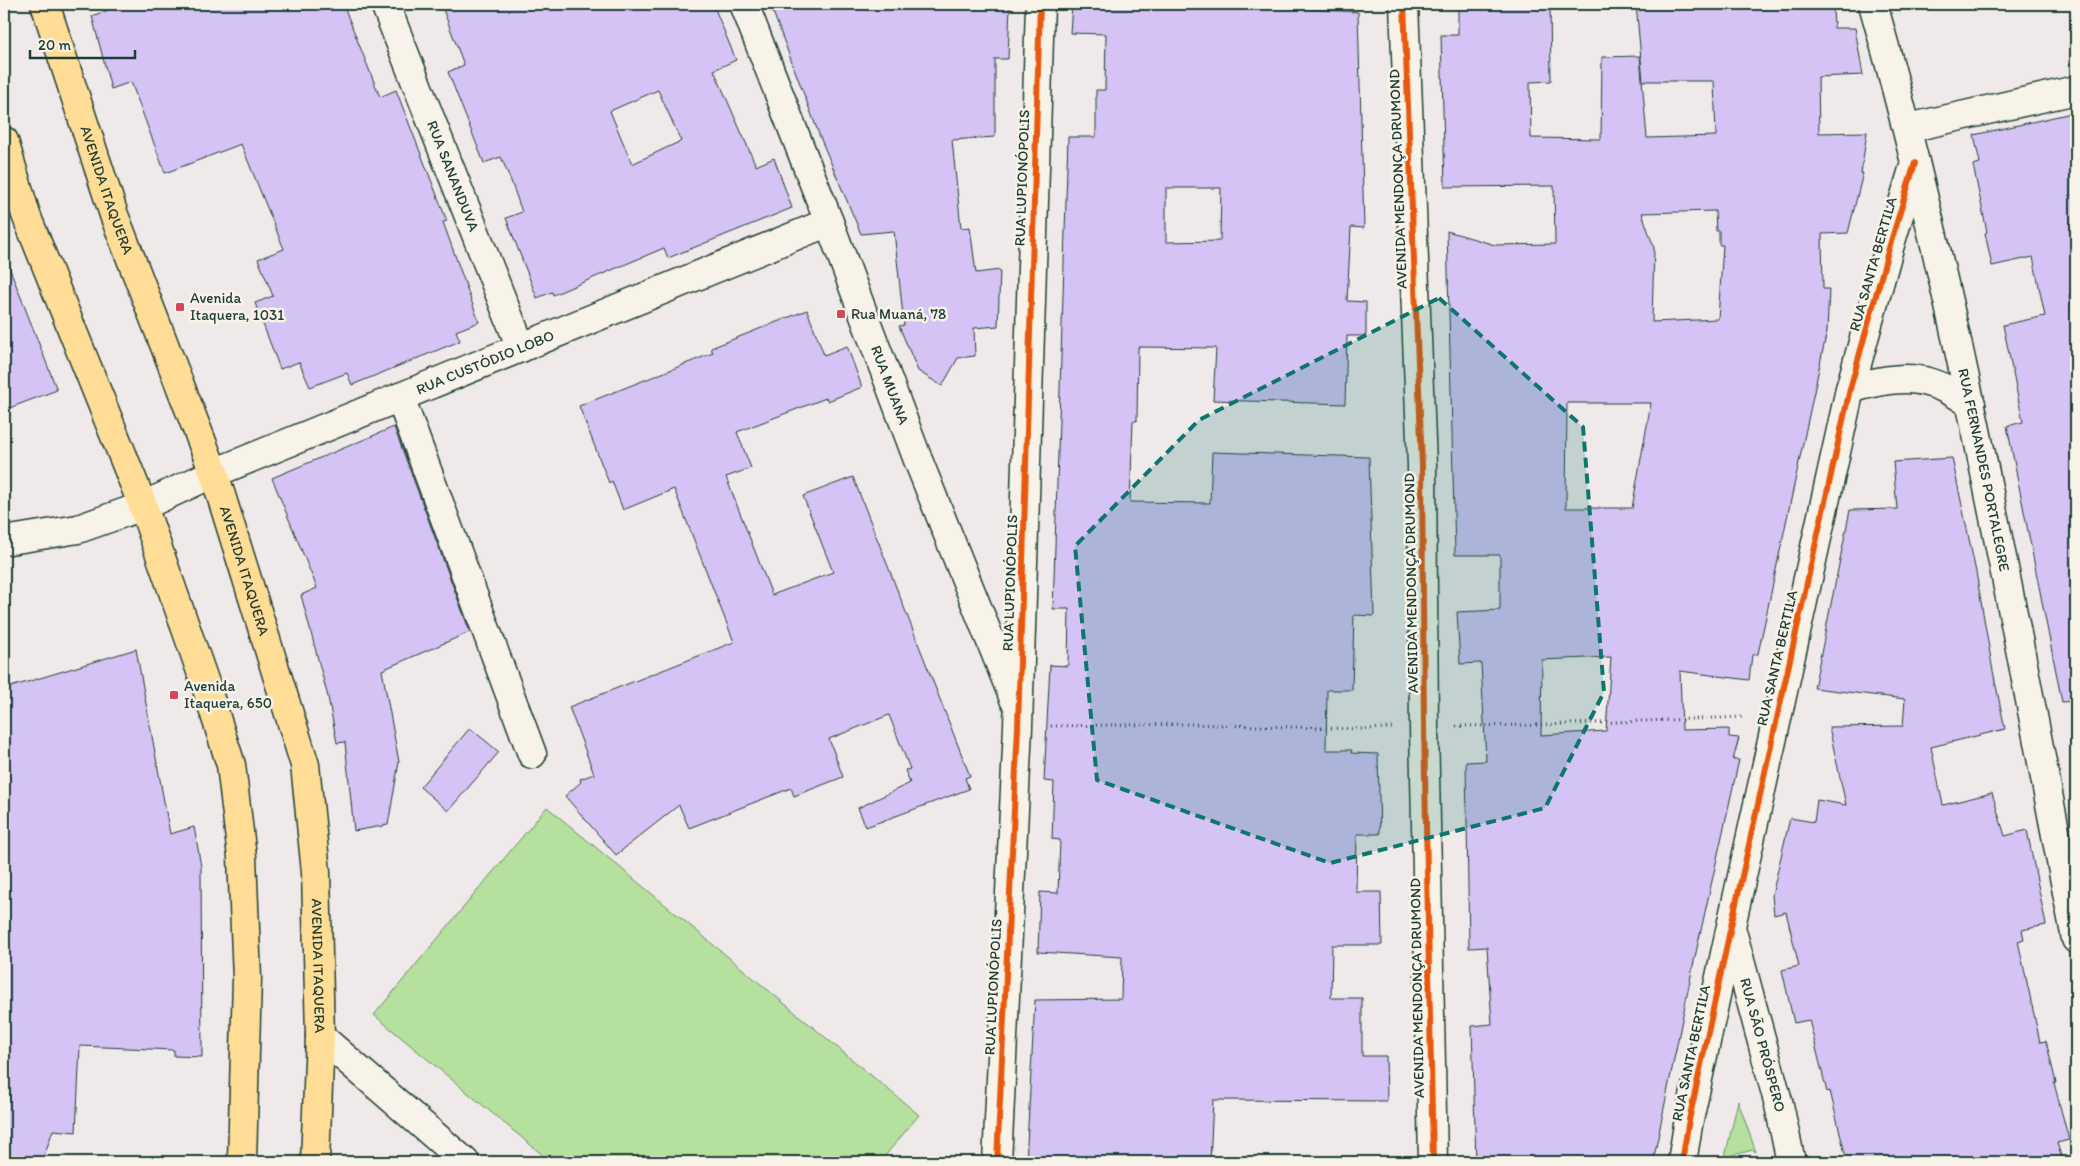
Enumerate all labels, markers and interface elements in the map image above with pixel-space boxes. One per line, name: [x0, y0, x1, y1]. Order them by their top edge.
scale bar: [30, 28, 135, 60]
text: 20 m: [38, 36, 72, 54]
street label: AVENIDA MENDONÇA DRUMOND: [1385, 69, 1411, 289]
street label: RUA LUPIONÓPOLIS: [1011, 109, 1033, 247]
street label: RUA SANANDUVA: [423, 118, 483, 235]
street label: AVENIDA ITAQUERA: [76, 123, 138, 257]
street label: RUA SANTA BERTILA: [1845, 194, 1901, 333]
place label: Avenida Itaquera, 1031: [190, 289, 284, 324]
marker: Avenida Itaquera, 1031: [174, 301, 186, 313]
place label: Rua Muaná, 78: [851, 305, 946, 323]
marker: Rua Muaná, 78: [835, 308, 847, 320]
street label: RUA CUSTÓDIO LOBO: [413, 326, 557, 399]
street label: RUA MUANA: [867, 343, 913, 428]
street label: RUA FERNANDES PORTALEGRE: [1954, 367, 2014, 573]
street label: AVENIDA MENDONÇA DRUMOND: [1400, 473, 1422, 693]
street label: AVENIDA ITAQUERA: [216, 504, 273, 638]
street label: RUA LUPIONÓPOLIS: [999, 514, 1021, 652]
street label: RUA SANTA BERTILA: [1753, 588, 1801, 728]
place label: Avenida Itaquera, 650: [184, 677, 272, 712]
marker: Avenida Itaquera, 650: [168, 689, 180, 701]
street label: AVENIDA MENDONÇA DRUMOND: [1406, 878, 1428, 1098]
street label: AVENIDA ITAQUERA: [308, 898, 329, 1034]
street label: RUA LUPIONÓPOLIS: [980, 918, 1006, 1056]
street label: RUA SÃO PRÓSPERO: [1736, 976, 1789, 1114]
street label: RUA SANTA BERTILA: [1668, 983, 1714, 1123]

